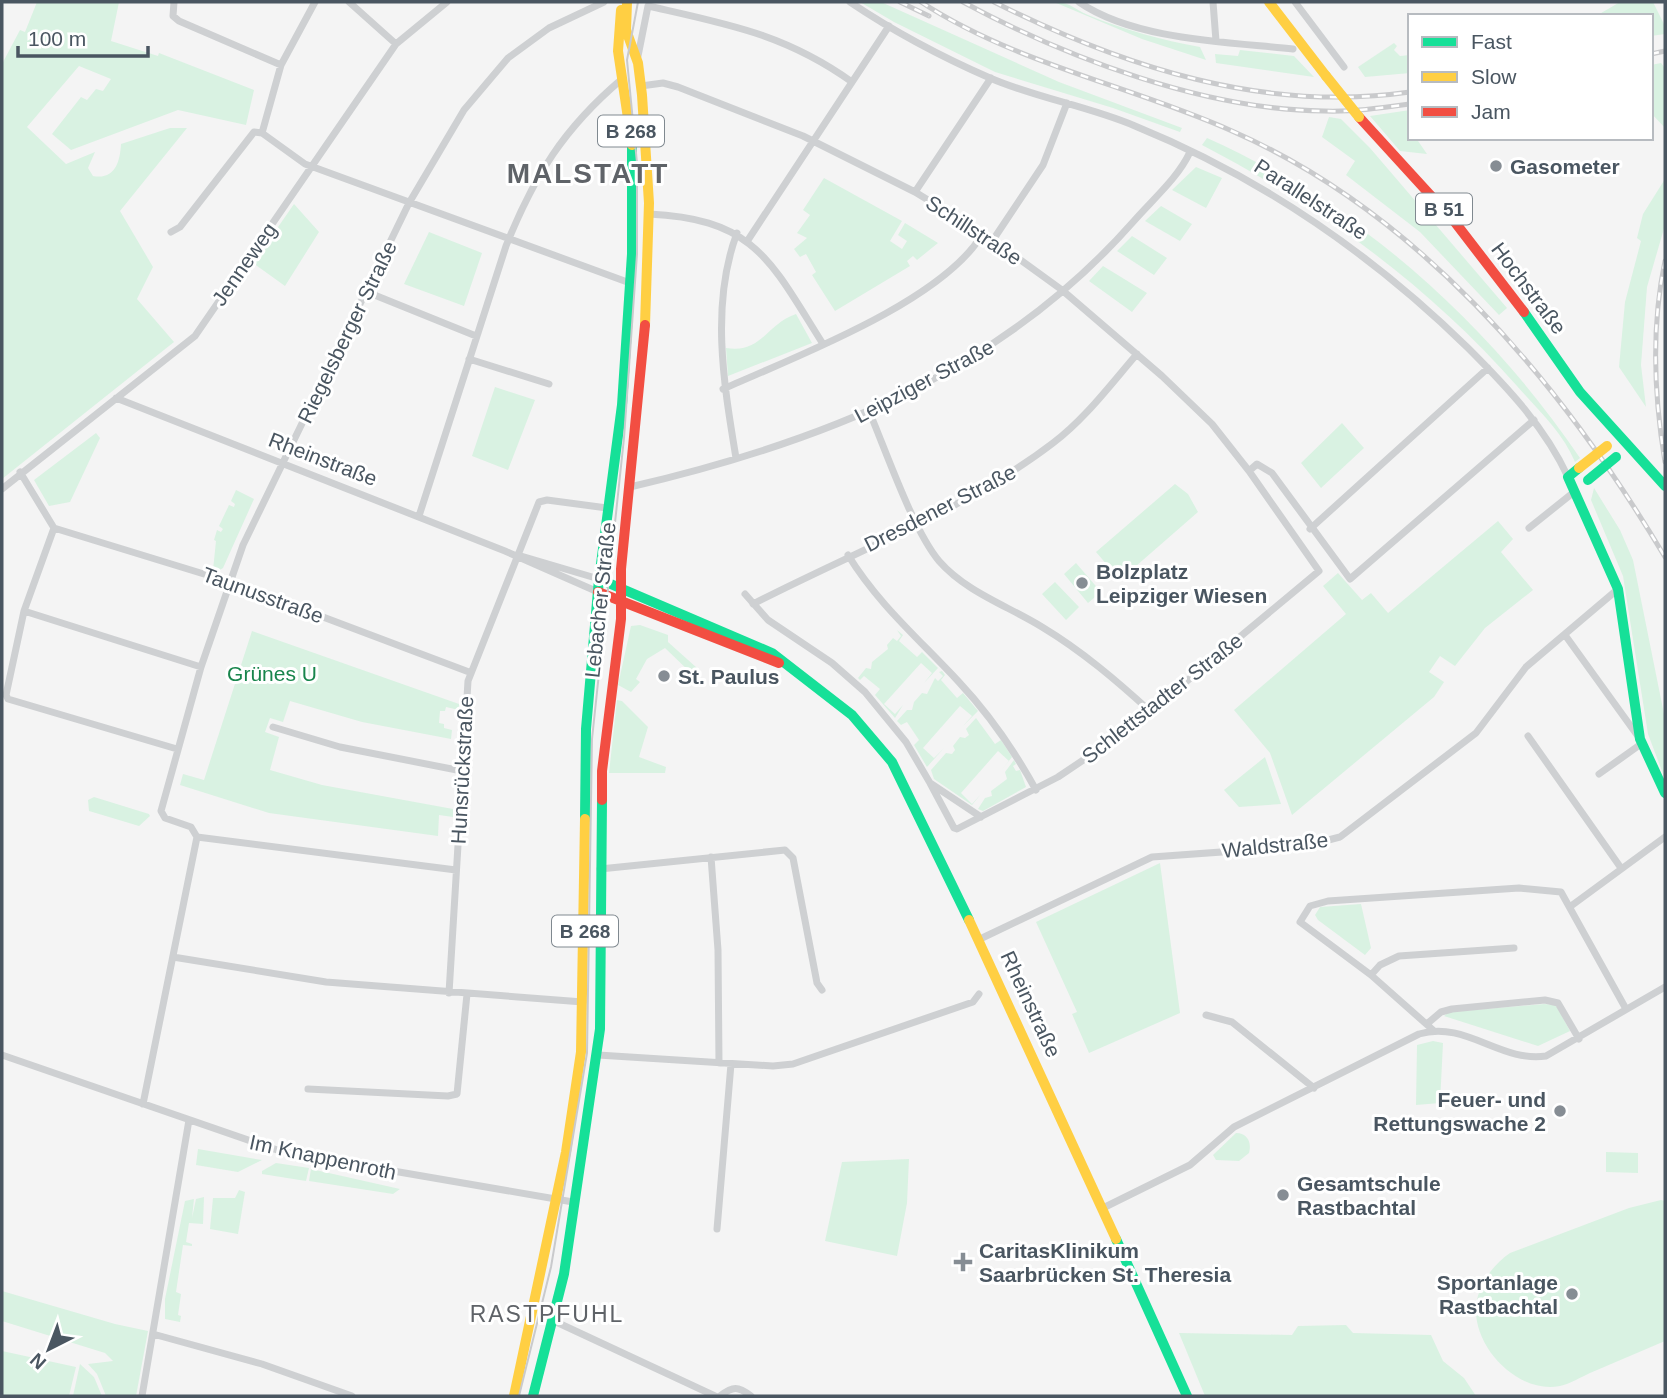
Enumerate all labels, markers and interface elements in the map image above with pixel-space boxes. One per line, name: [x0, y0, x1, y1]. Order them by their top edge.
scale bar: [18, 14, 147, 58]
legend: [1408, 14, 1653, 140]
text: 100 m: [28, 27, 86, 50]
text: Fast: [1471, 30, 1512, 53]
text: Slow: [1471, 65, 1517, 88]
text: Jam: [1471, 100, 1511, 123]
road number: B 268: [598, 116, 664, 146]
street label: Parallelstraße: [1250, 154, 1372, 244]
place label: Gasometer: [1510, 155, 1620, 178]
district label: MALSTATT: [507, 158, 669, 189]
marker: Gasometer: [1488, 158, 1504, 174]
street label: Schillstraße: [922, 190, 1026, 270]
road number: B 51: [1416, 194, 1472, 224]
street label: Jenneweg: [207, 218, 281, 310]
street label: Riegelsberger Straße: [293, 237, 401, 427]
street label: Hochstraße: [1487, 238, 1571, 338]
street label: Leipziger Straße: [851, 335, 997, 427]
street label: Rheinstraße: [265, 428, 381, 490]
street label: Dresdener Straße: [860, 460, 1020, 556]
street label: Lebacher Straße: [580, 521, 620, 679]
place label: Bolzplatz Leipziger Wiesen: [1096, 560, 1267, 607]
street label: Taunusstraße: [199, 562, 327, 628]
marker: Bolzplatz Leipziger Wiesen: [1074, 575, 1090, 591]
street label: Schlettstadter Straße: [1077, 628, 1247, 768]
park label: Grünes U: [227, 662, 317, 685]
place label: St. Paulus: [678, 665, 780, 688]
marker: St. Paulus: [656, 668, 672, 684]
street label: Hunsrückstraße: [447, 695, 477, 845]
street label: Waldstraße: [1221, 828, 1329, 862]
road number: B 268: [552, 916, 618, 946]
street label: Rheinstraße: [996, 947, 1066, 1061]
place label: Feuer- und Rettungswache 2: [1373, 1088, 1546, 1135]
marker: Feuer- und Rettungswache 2: [1552, 1103, 1568, 1119]
street label: Im Knappenroth: [248, 1130, 398, 1184]
place label: Gesamtschule Rastbachtal: [1297, 1172, 1441, 1219]
marker: Gesamtschule Rastbachtal: [1275, 1187, 1291, 1203]
place label: CaritasKlinikum Saarbrücken St. Theresia: [979, 1239, 1231, 1286]
marker: CaritasKlinikum Saarbrücken St. Theresia: [953, 1252, 973, 1272]
place label: Sportanlage Rastbachtal: [1437, 1271, 1558, 1318]
marker: Sportanlage Rastbachtal: [1564, 1286, 1580, 1302]
district label: RASTPFUHL: [470, 1301, 624, 1327]
north arrow: [14, 1314, 84, 1384]
text: N: [26, 1349, 50, 1374]

